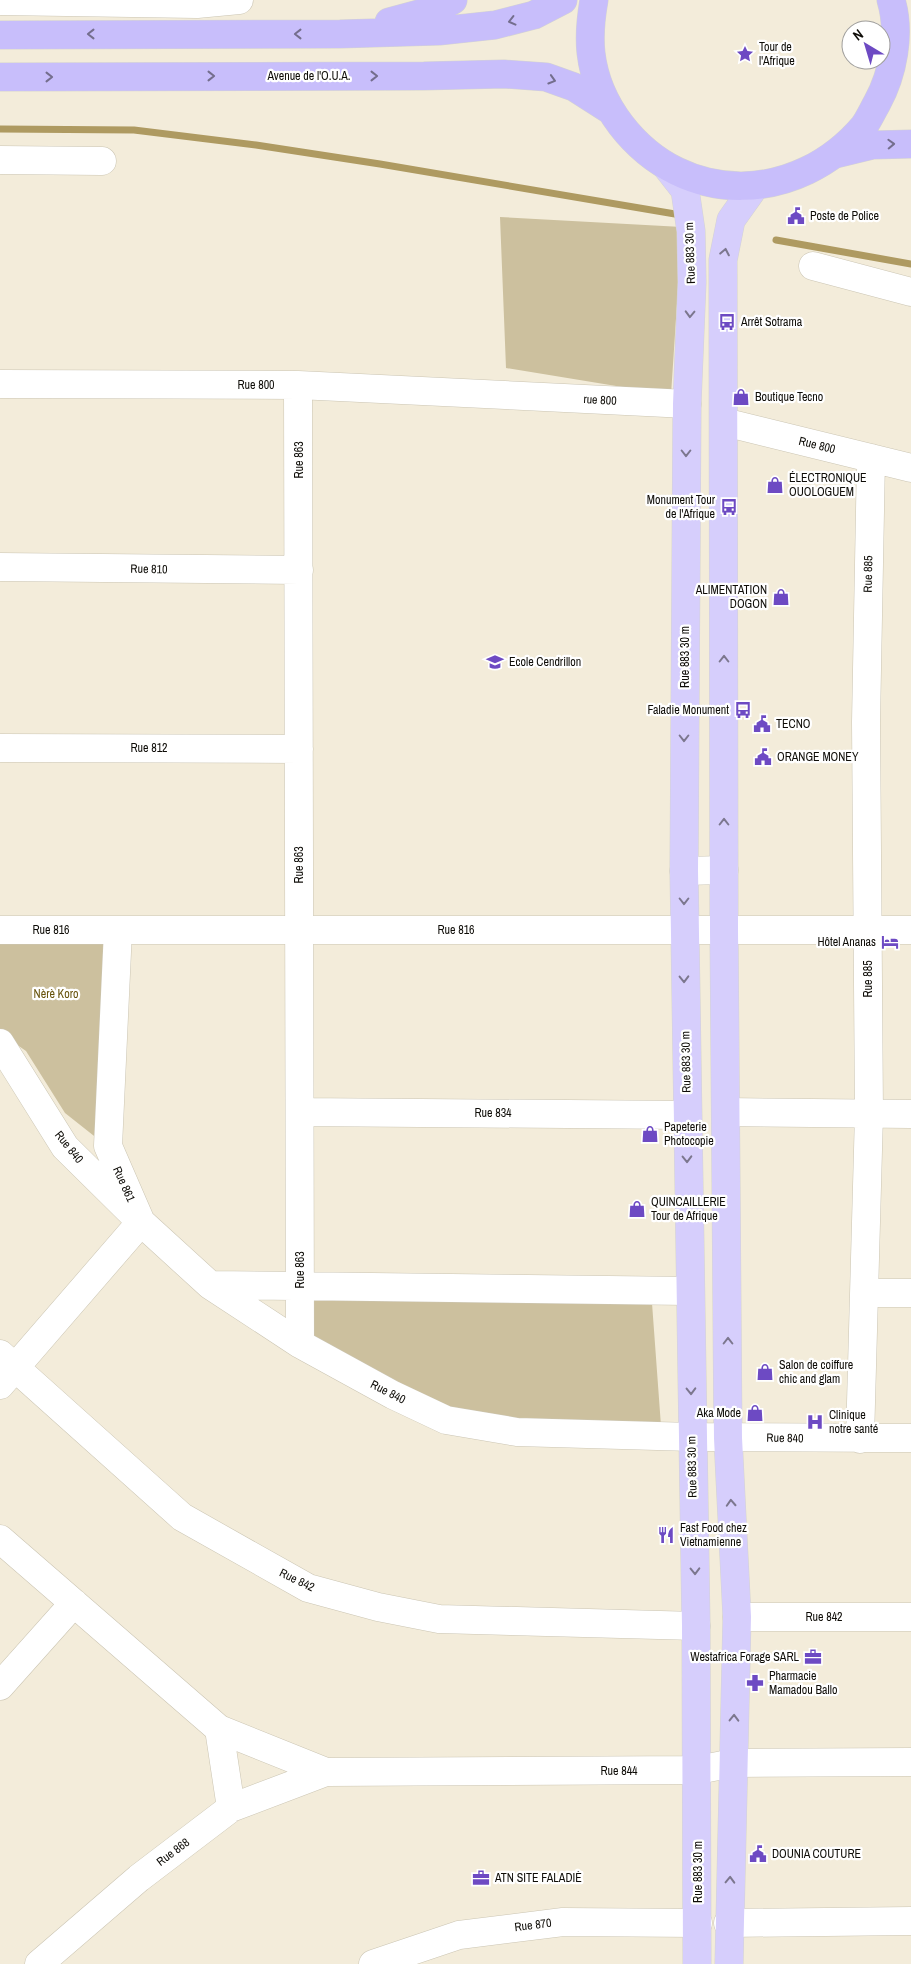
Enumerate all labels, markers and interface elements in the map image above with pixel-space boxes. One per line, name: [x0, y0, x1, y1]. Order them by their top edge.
one-way arrow: [508, 15, 516, 25]
north arrow: [841, 20, 891, 70]
text: N: [849, 25, 867, 44]
one-way arrow: [87, 29, 94, 39]
one-way arrow: [293, 29, 301, 39]
place label: Tour de l'Afrique: [759, 39, 795, 69]
place icon: Tour de l'Afrique: [735, 44, 755, 64]
street label: Avenue de l'O.U.A.: [266, 68, 351, 84]
one-way arrow: [208, 71, 215, 81]
one-way arrow: [370, 71, 378, 81]
one-way arrow: [45, 72, 53, 82]
one-way arrow: [547, 74, 556, 84]
one-way arrow: [887, 139, 895, 150]
public building icon: Poste de Police: [786, 206, 806, 226]
place label: Poste de Police: [810, 208, 879, 224]
street label: Rue 883 30 m: [681, 222, 699, 284]
one-way arrow: [719, 247, 730, 256]
one-way arrow: [685, 311, 696, 319]
bus stop icon: Arrêt Sotrama: [717, 312, 737, 332]
place label: Arrêt Sotrama: [740, 314, 803, 330]
street label: Rue 800: [237, 377, 275, 393]
shop icon: Boutique Tecno: [731, 387, 751, 407]
place label: Boutique Tecno: [755, 389, 823, 405]
street label: rue 800: [583, 391, 617, 409]
street label: Rue 800: [797, 433, 837, 457]
street label: Rue 863: [291, 441, 307, 479]
one-way arrow: [681, 450, 691, 457]
place label: ÉLECTRONIQUE OUOLOGUEM: [789, 470, 867, 500]
shop icon: ÉLECTRONIQUE OUOLOGUEM: [765, 475, 785, 495]
place label: Monument Tour de l'Afrique: [647, 492, 716, 522]
bus stop icon: Monument Tour de l'Afrique: [719, 497, 739, 517]
street label: Rue 885: [860, 555, 876, 593]
street label: Rue 810: [130, 561, 168, 577]
place label: ALIMENTATION DOGON: [695, 582, 767, 612]
shop icon: ALIMENTATION DOGON: [771, 587, 791, 607]
street label: Rue 883 30 m: [677, 626, 693, 688]
school or university icon: Ecole Cendrillon: [485, 652, 505, 672]
place label: Ecole Cendrillon: [509, 654, 581, 670]
one-way arrow: [719, 655, 729, 662]
bus stop icon: Faladie Monument: [733, 700, 753, 720]
place label: Faladie Monument: [647, 702, 729, 718]
public building icon: TECNO: [752, 714, 772, 734]
place label: TECNO: [776, 716, 811, 732]
one-way arrow: [679, 734, 690, 742]
street label: Rue 812: [130, 740, 168, 756]
public building icon: ORANGE MONEY: [753, 747, 773, 767]
place label: ORANGE MONEY: [777, 749, 859, 765]
one-way arrow: [719, 817, 729, 825]
street label: Rue 863: [291, 846, 307, 884]
one-way arrow: [679, 897, 689, 905]
street label: Rue 816: [32, 922, 70, 938]
street label: Rue 816: [437, 922, 475, 938]
hotel icon: Hôtel Ananas: [880, 932, 900, 952]
place label: Hôtel Ananas: [817, 934, 876, 950]
street label: Rue 885: [860, 960, 876, 998]
one-way arrow: [679, 975, 690, 983]
park label: Nèrè Koro: [34, 986, 78, 1002]
street label: Rue 883 30 m: [677, 1031, 695, 1093]
street label: Rue 834: [474, 1105, 512, 1121]
place label: Papeterie Photocopie: [664, 1119, 714, 1149]
shop icon: Papeterie Photocopie: [640, 1124, 660, 1144]
street label: Rue 840: [51, 1128, 87, 1166]
one-way arrow: [682, 1156, 692, 1163]
street label: Rue 861: [109, 1164, 139, 1205]
place label: QUINCAILLERIE Tour de Afrique: [651, 1194, 726, 1224]
shop icon: QUINCAILLERIE Tour de Afrique: [627, 1199, 647, 1219]
street label: Rue 863: [292, 1251, 308, 1289]
one-way arrow: [722, 1336, 733, 1344]
place label: Salon de coiffure chic and glam: [779, 1357, 853, 1387]
shop icon: Salon de coiffure chic and glam: [755, 1362, 775, 1382]
street label: Rue 840: [368, 1376, 408, 1408]
one-way arrow: [686, 1388, 696, 1395]
shop icon: Aka Mode: [745, 1403, 765, 1423]
place label: Aka Mode: [696, 1405, 741, 1421]
place label: Clinique notre santé: [829, 1407, 878, 1437]
hospital icon: Clinique notre santé: [805, 1412, 825, 1432]
street label: Rue 840: [766, 1430, 804, 1446]
street label: Rue 883 30 m: [683, 1436, 701, 1498]
one-way arrow: [726, 1499, 737, 1507]
place label: Fast Food chez Vietnamienne: [680, 1520, 747, 1550]
restaurant icon: Fast Food chez Vietnamienne: [656, 1525, 676, 1545]
street label: Rue 842: [277, 1565, 317, 1595]
one-way arrow: [690, 1568, 700, 1575]
street label: Rue 842: [805, 1609, 843, 1625]
office icon: Westafrica Forage SARL: [803, 1647, 823, 1667]
place label: Westafrica Forage SARL: [690, 1649, 800, 1665]
place label: Pharmacie Mamadou Ballo: [769, 1668, 837, 1698]
pharmacy icon: Pharmacie Mamadou Ballo: [745, 1673, 765, 1693]
one-way arrow: [729, 1714, 740, 1722]
street label: Rue 844: [600, 1763, 638, 1779]
street label: Rue 868: [153, 1834, 193, 1870]
street label: Rue 883 30 m: [690, 1841, 706, 1903]
public building icon: DOUNIA COUTURE: [748, 1844, 768, 1864]
place label: DOUNIA COUTURE: [772, 1846, 861, 1862]
office icon: ATN SITE FALADIÈ: [471, 1868, 491, 1888]
place label: ATN SITE FALADIÈ: [494, 1870, 582, 1886]
one-way arrow: [724, 1876, 735, 1884]
street label: Rue 870: [514, 1915, 552, 1935]

